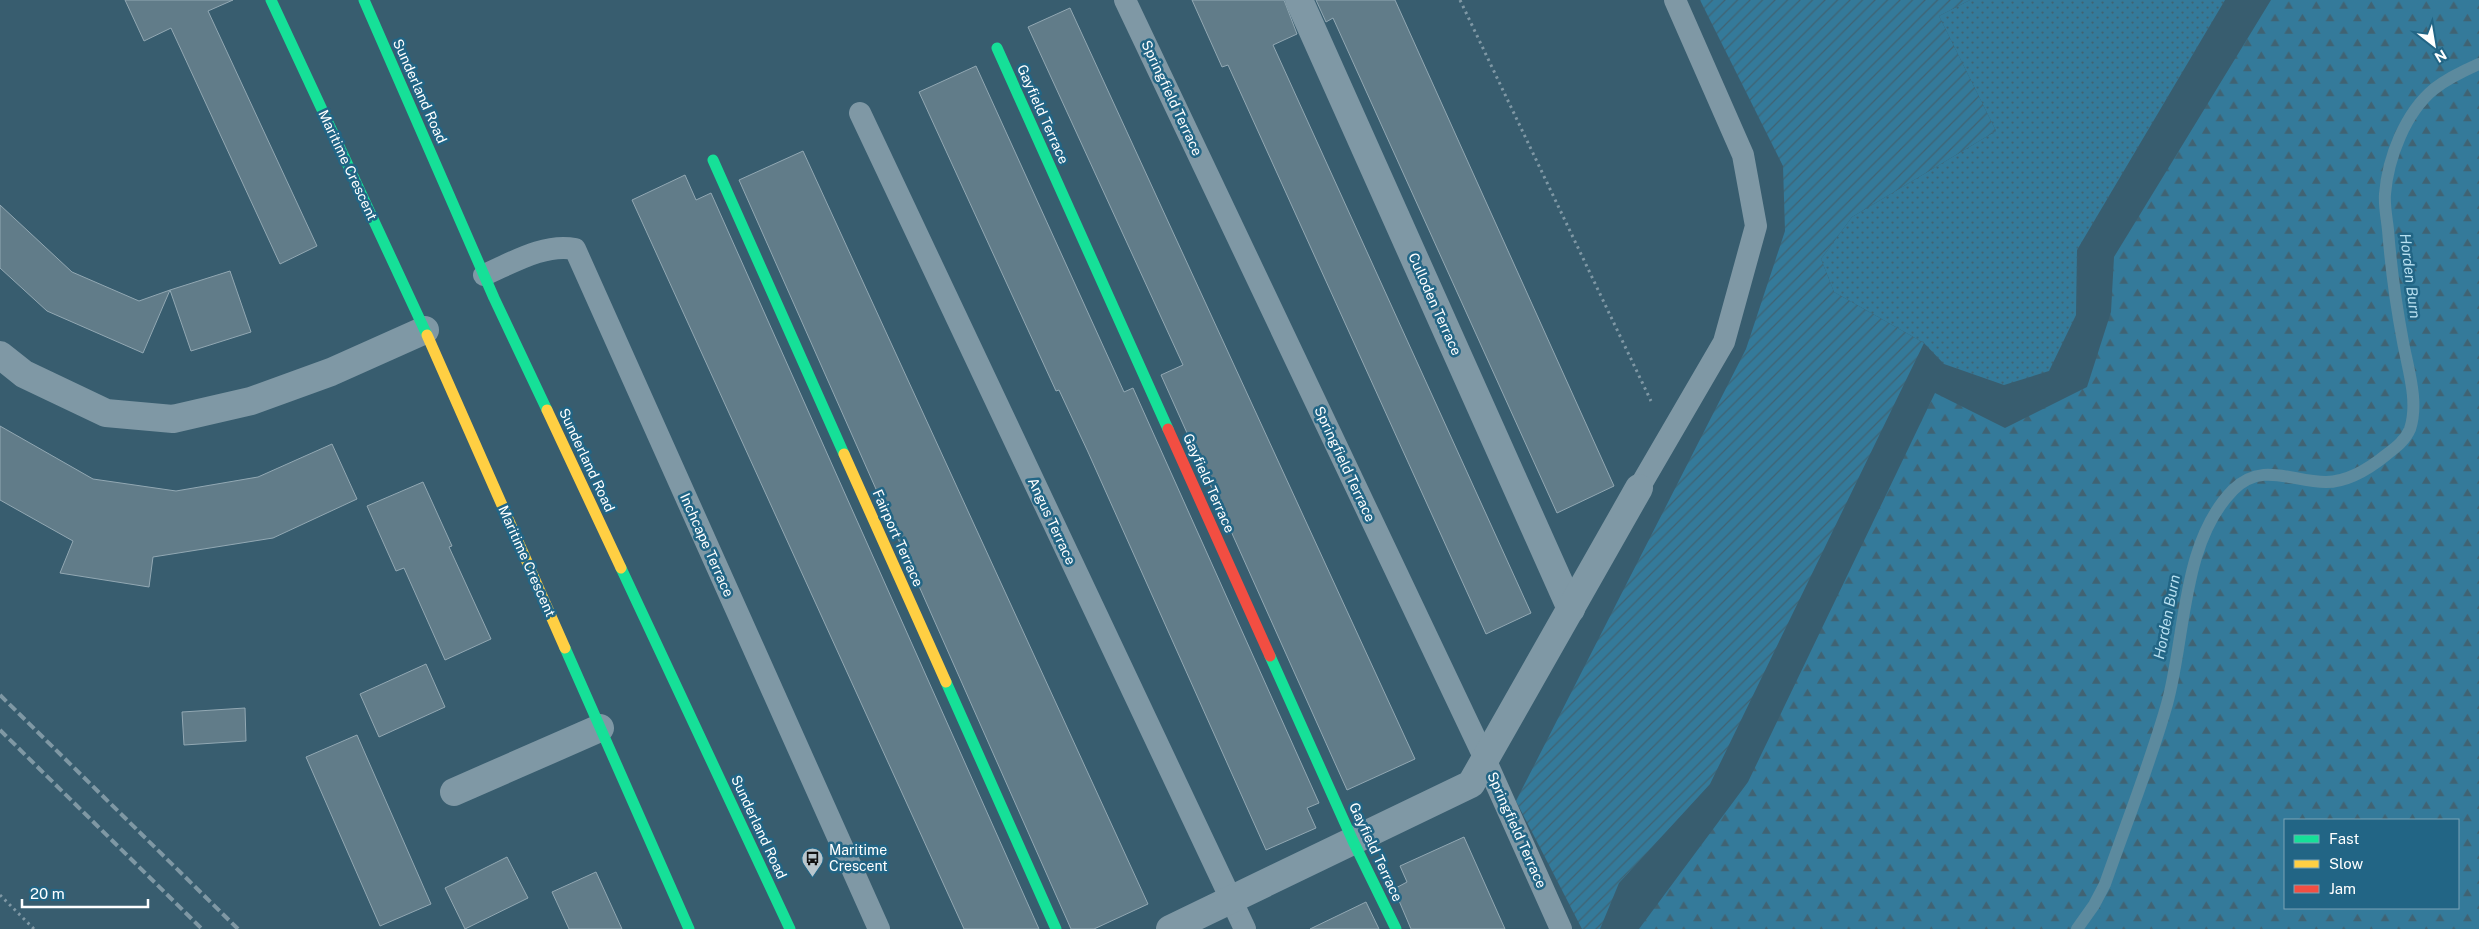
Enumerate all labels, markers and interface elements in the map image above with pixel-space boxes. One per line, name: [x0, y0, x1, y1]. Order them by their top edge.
north arrow: [2409, 20, 2459, 70]
street label: Sunderland Road: [390, 36, 450, 146]
street label: Springfield Terrace: [1138, 38, 1206, 158]
text: N: [2432, 46, 2450, 66]
street label: Gayfield Terrace: [1014, 62, 1072, 166]
street label: Maritime Crescent: [315, 107, 381, 223]
water label: Horden Burn: [2397, 232, 2424, 320]
street label: Culloden Terrace: [1405, 250, 1465, 358]
street label: Springfield Terrace: [1311, 404, 1379, 524]
street label: Sunderland Road: [556, 406, 618, 514]
street label: Gayfield Terrace: [1180, 431, 1238, 535]
street label: Angus Terrace: [1025, 475, 1079, 567]
street label: Fairport Terrace: [869, 487, 927, 589]
street label: Inchcape Terrace: [677, 491, 737, 599]
street label: Maritime Crescent: [495, 503, 559, 619]
water label: Horden Burn: [2150, 573, 2183, 661]
street label: Springfield Terrace: [1484, 769, 1550, 891]
street label: Sunderland Road: [728, 773, 790, 881]
street label: Gayfield Terrace: [1346, 800, 1406, 904]
legend: [2284, 819, 2459, 909]
text: Fast: [2329, 830, 2359, 847]
place label: Maritime Crescent: [829, 842, 888, 874]
bus stop icon: Maritime Crescent: [801, 846, 825, 877]
text: Slow: [2329, 855, 2364, 872]
scale bar: [22, 876, 149, 908]
text: Jam: [2329, 880, 2356, 897]
text: 20 m: [30, 885, 65, 902]

